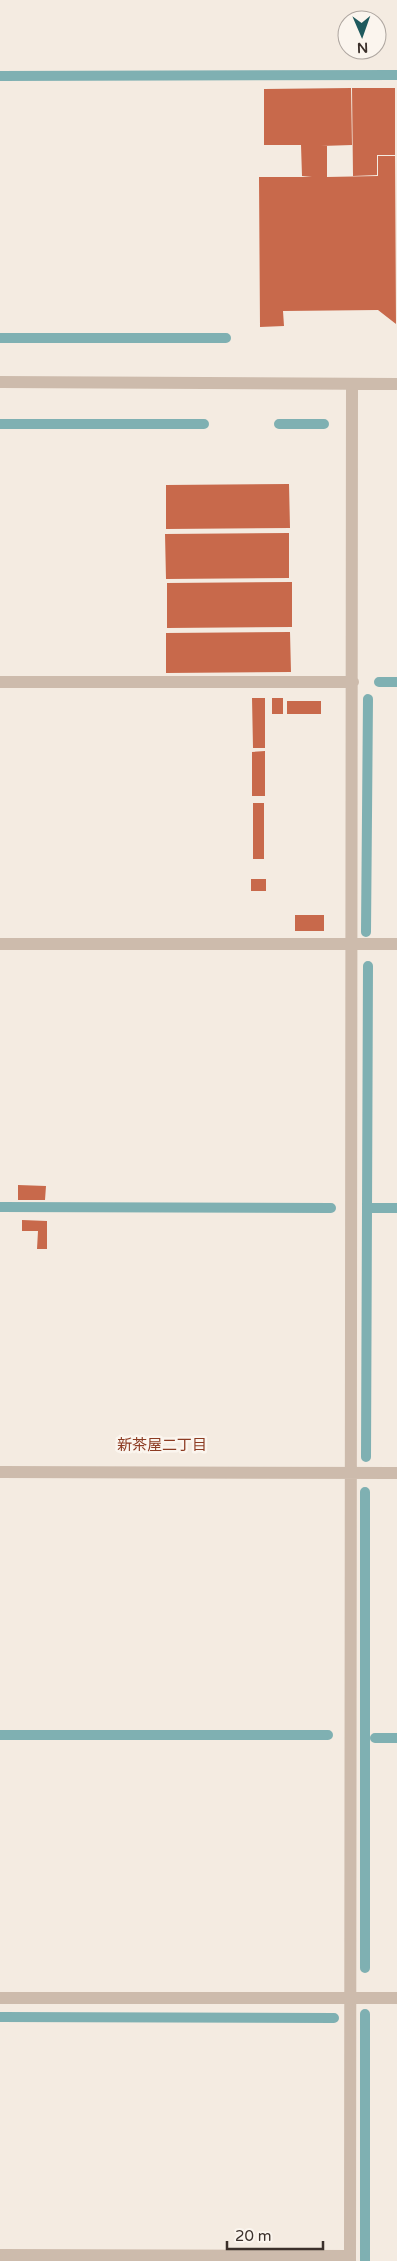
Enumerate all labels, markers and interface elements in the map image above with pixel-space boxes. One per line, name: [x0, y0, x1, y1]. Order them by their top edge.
north arrow: [337, 10, 387, 60]
text: N: [357, 39, 368, 56]
district label: 新茶屋二丁目: [117, 1436, 207, 1454]
scale bar: [227, 2218, 323, 2250]
text: 20 m: [235, 2227, 272, 2245]

